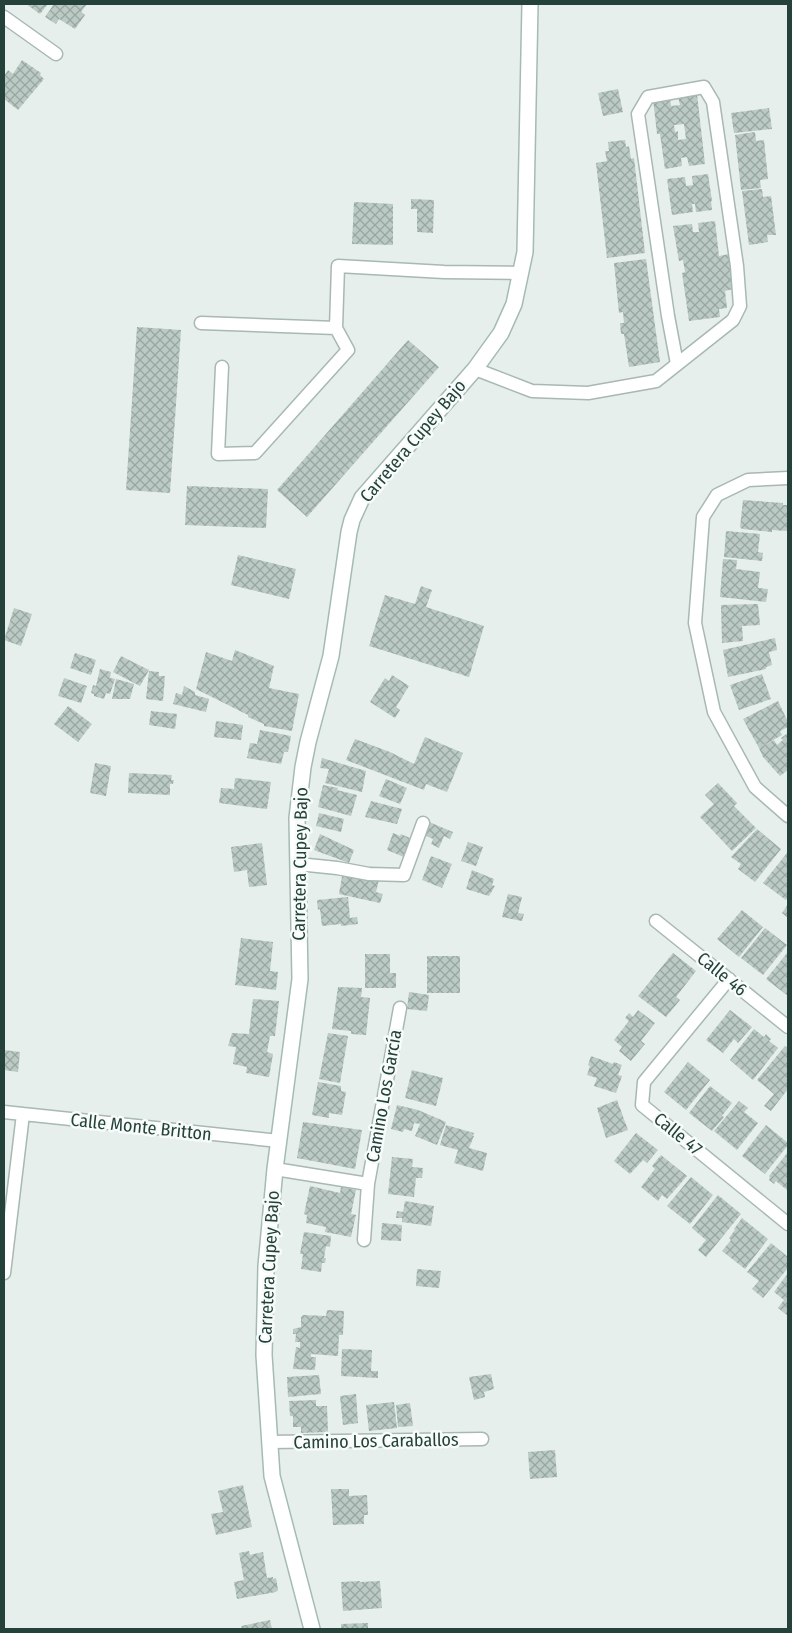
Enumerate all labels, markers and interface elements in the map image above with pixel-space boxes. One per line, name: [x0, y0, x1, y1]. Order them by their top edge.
street label: Carretera Cupey Bajo: [355, 375, 471, 507]
street label: Carretera Cupey Bajo: [288, 787, 312, 941]
street label: Calle 46: [693, 947, 751, 1001]
street label: Camino Los García: [362, 1028, 407, 1164]
street label: Calle 47: [649, 1108, 707, 1160]
street label: Calle Monte Britton: [69, 1109, 213, 1145]
street label: Carretera Cupey Bajo: [254, 1190, 284, 1344]
street label: Camino Los Caraballos: [293, 1429, 459, 1453]

